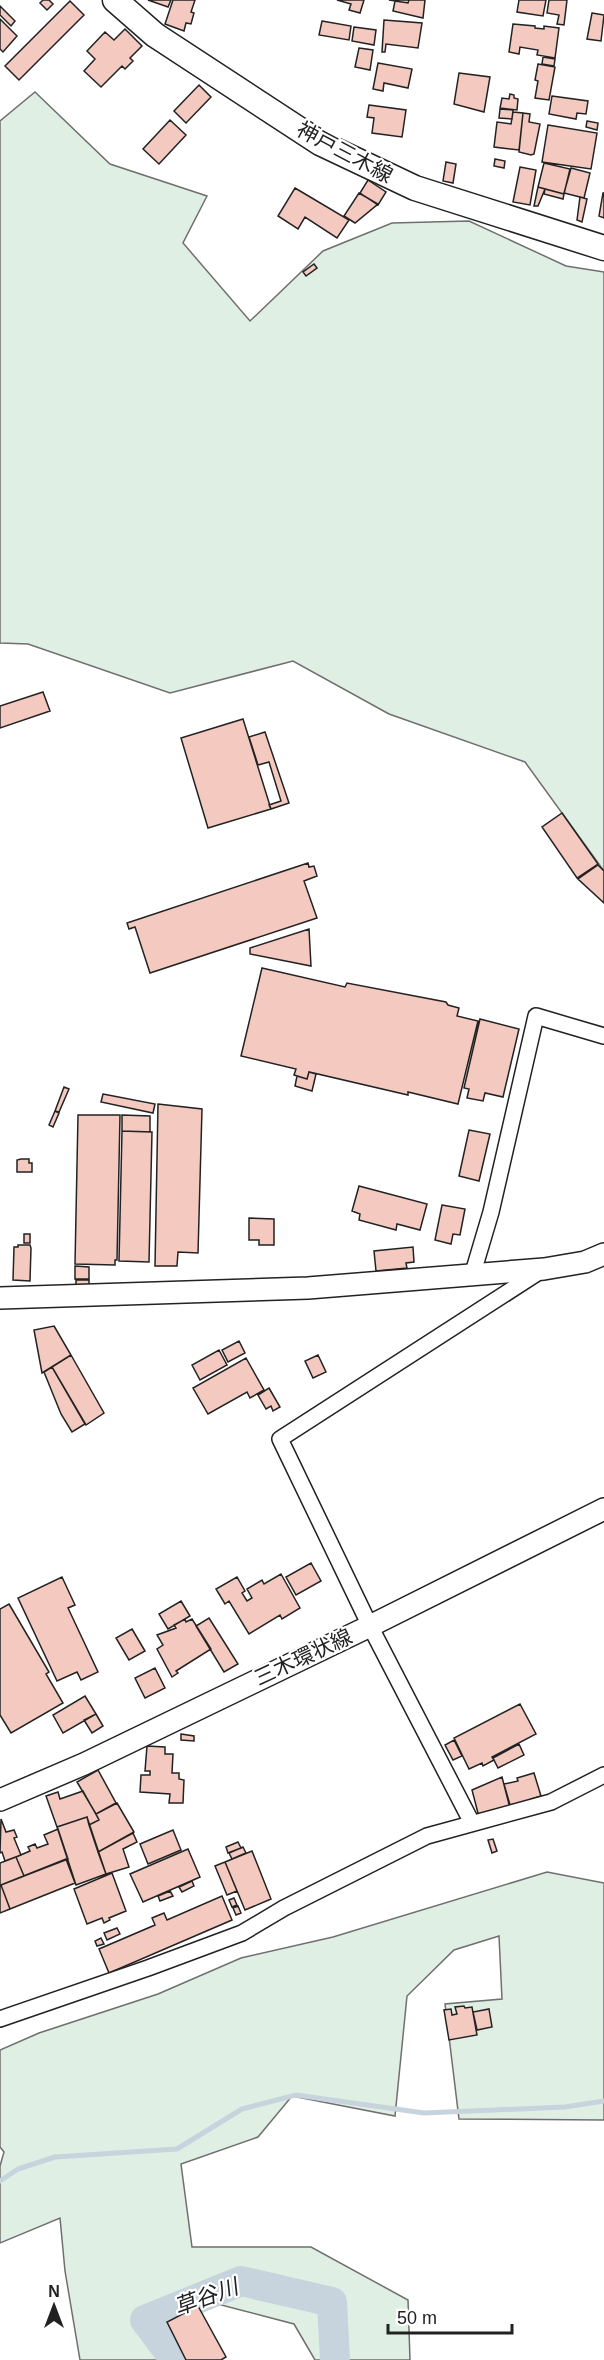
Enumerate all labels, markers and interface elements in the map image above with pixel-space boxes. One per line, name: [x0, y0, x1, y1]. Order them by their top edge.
street label: 神戸三木線: [293, 117, 397, 187]
street label: 三木環状線: [251, 1624, 355, 1690]
water label: 草谷川: [171, 2273, 243, 2320]
north arrow: [24, 2276, 84, 2336]
text: N: [48, 2283, 60, 2300]
scale bar: [388, 2297, 512, 2335]
text: 50 m: [397, 2308, 437, 2328]

